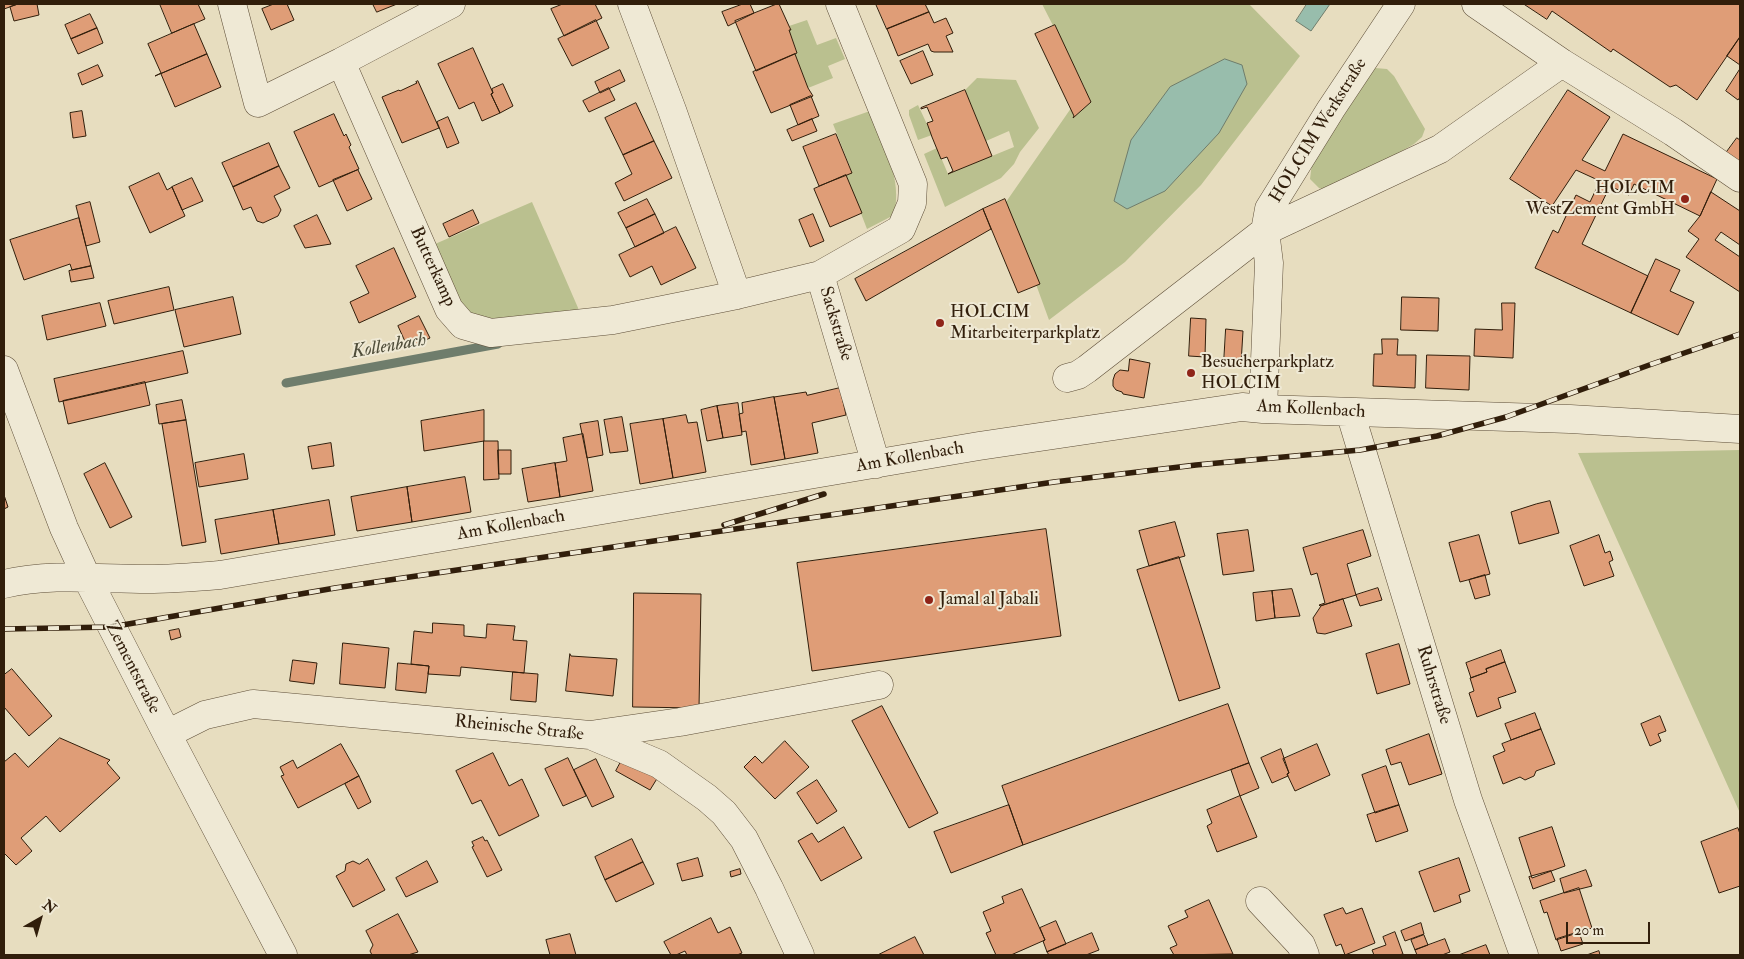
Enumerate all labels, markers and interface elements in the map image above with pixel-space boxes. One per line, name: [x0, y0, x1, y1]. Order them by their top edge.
street label: HOLCIM Werkstraße: [1266, 55, 1372, 207]
place label: HOLCIM WestZement GmbH: [1525, 178, 1675, 220]
marker: HOLCIM WestZement GmbH: [1679, 193, 1691, 205]
street label: Butterkamp: [404, 224, 460, 310]
street label: Sackstraße: [813, 284, 857, 364]
place label: HOLCIM Mitarbeiterparkplatz: [950, 302, 1100, 344]
marker: HOLCIM Mitarbeiterparkplatz: [934, 317, 946, 329]
water label: Kollenbach: [350, 329, 428, 365]
place label: Besucherparkplatz HOLCIM: [1201, 352, 1334, 394]
marker: Besucherparkplatz HOLCIM: [1185, 367, 1197, 379]
street label: Am Kollenbach: [1256, 396, 1366, 424]
street label: Am Kollenbach: [855, 438, 965, 478]
street label: Am Kollenbach: [456, 506, 566, 546]
place label: Jamal al Jabali: [939, 589, 1039, 611]
marker: Jamal al Jabali: [923, 594, 935, 606]
street label: Zementstraße: [99, 618, 165, 718]
street label: Ruhrstraße: [1411, 643, 1455, 727]
street label: Rheinische Straße: [453, 711, 585, 747]
north arrow: [15, 894, 65, 944]
text: N: [39, 896, 60, 917]
scale bar: [1569, 912, 1653, 944]
text: 20 m: [1574, 921, 1604, 940]

